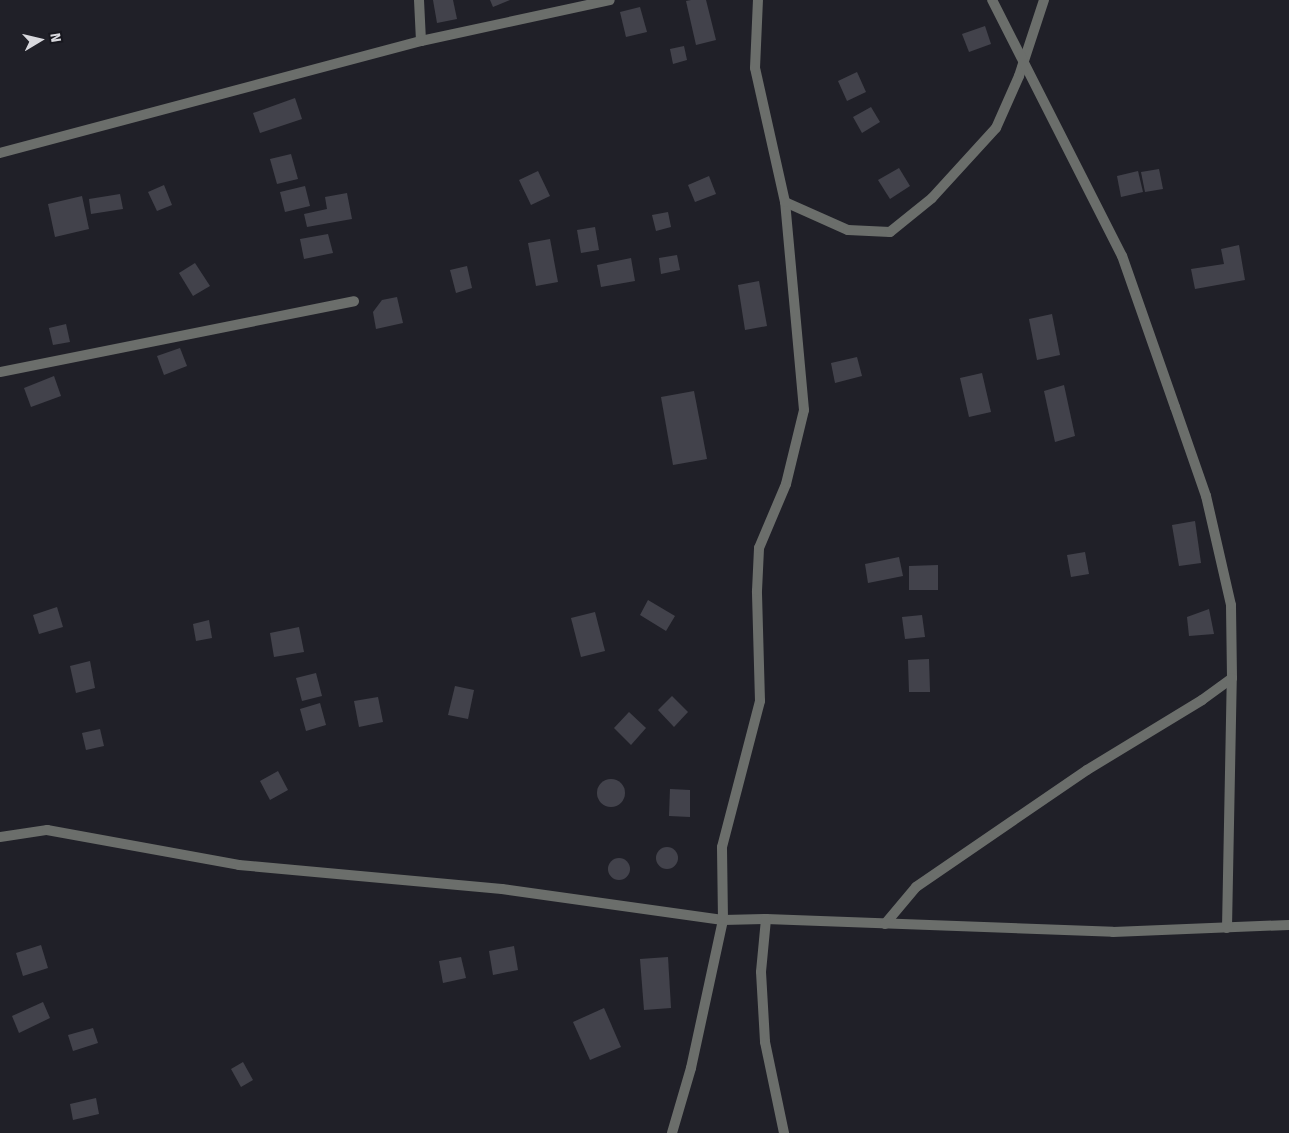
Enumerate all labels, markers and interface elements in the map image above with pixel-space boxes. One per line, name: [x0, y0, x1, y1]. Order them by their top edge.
north arrow: [15, 15, 65, 65]
text: N: [46, 32, 64, 43]

